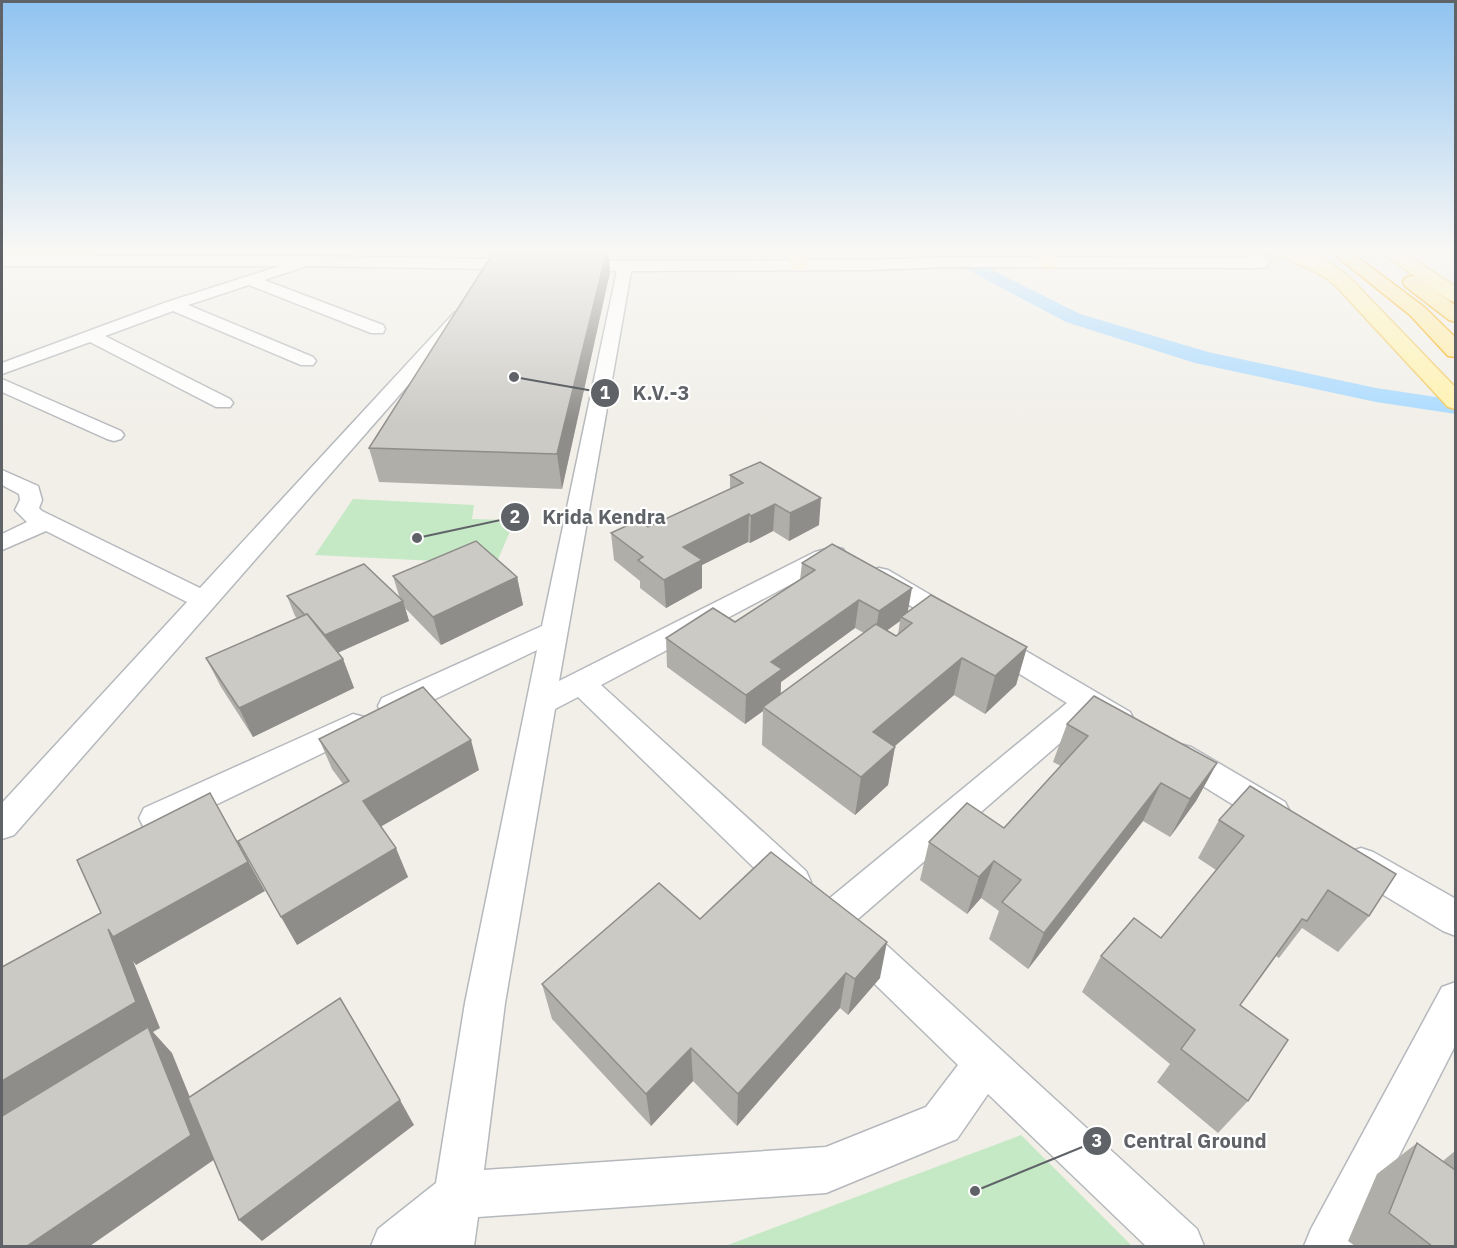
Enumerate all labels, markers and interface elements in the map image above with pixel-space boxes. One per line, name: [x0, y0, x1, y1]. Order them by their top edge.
callout: K.V.-3: [590, 374, 701, 412]
text: K.V.-3: [632, 379, 690, 406]
text: 1: [600, 381, 611, 404]
callout: Krida Kendra: [500, 498, 678, 536]
text: Krida Kendra: [542, 503, 666, 530]
text: 2: [510, 505, 520, 528]
callout: Central Ground: [1082, 1122, 1279, 1160]
text: Central Ground: [1123, 1127, 1267, 1154]
text: 3: [1092, 1129, 1102, 1152]

